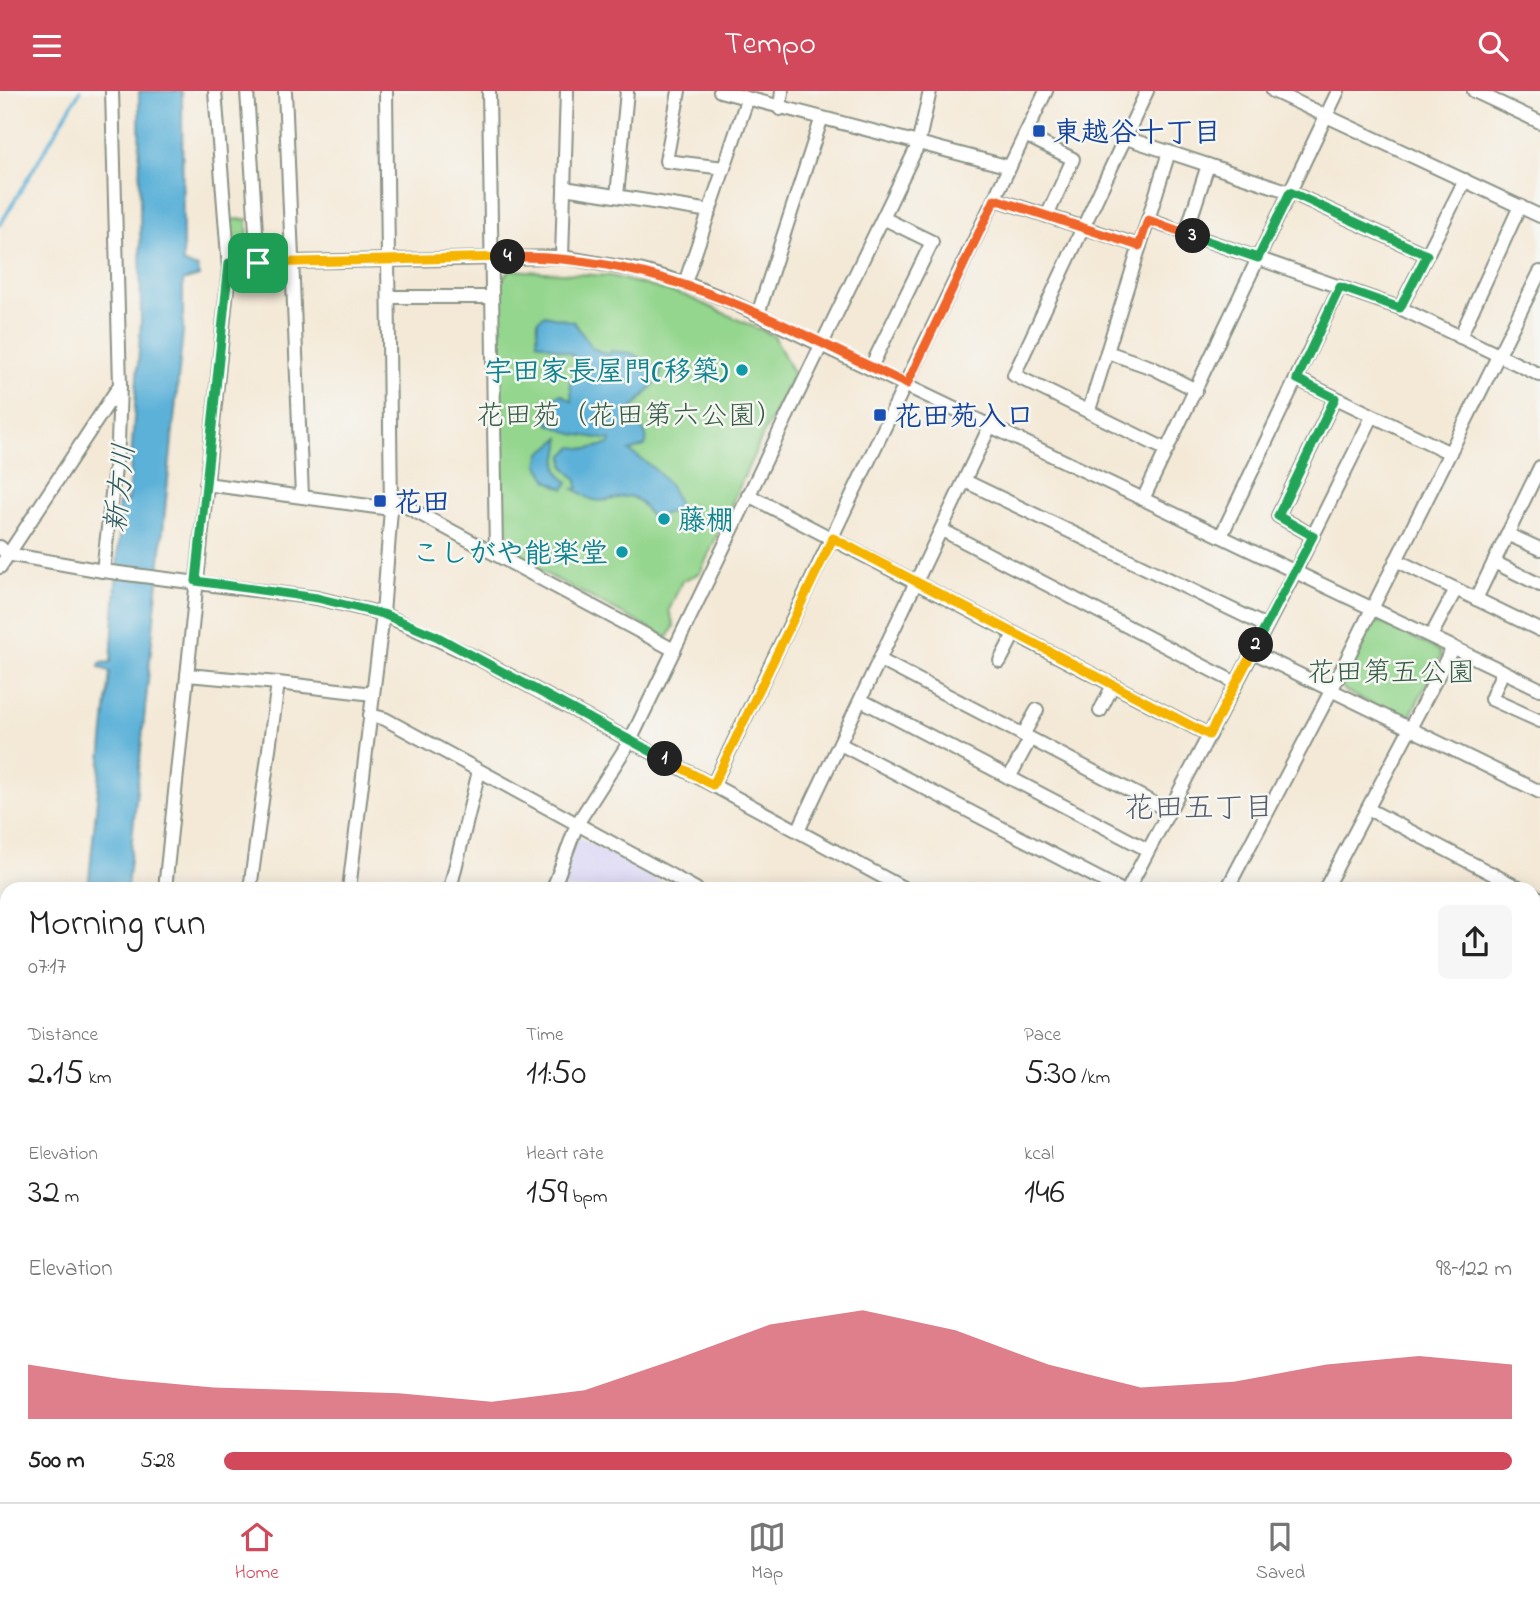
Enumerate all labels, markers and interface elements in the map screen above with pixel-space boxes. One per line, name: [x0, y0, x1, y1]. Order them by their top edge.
text: Tempo: [724, 22, 816, 69]
icon: menu: [28, 27, 66, 65]
icon: search: [1474, 27, 1512, 65]
place label: 東越谷十丁目: [1053, 114, 1221, 155]
marker: 東越谷十丁目: [1031, 123, 1047, 139]
pin: 3: [1176, 219, 1210, 253]
text: 3: [1189, 222, 1196, 249]
pin: [228, 233, 288, 293]
pin: 4: [490, 239, 526, 275]
text: 4: [504, 243, 511, 270]
icon: arrive: [239, 244, 277, 282]
place label: 宇田家長屋門(移築): [484, 353, 729, 394]
marker: 宇田家長屋門(移築): [734, 362, 750, 378]
park label: 花田苑（花田第六公園）: [476, 397, 784, 438]
place label: 花田苑入口: [894, 398, 1034, 439]
marker: 花田苑入口: [872, 407, 888, 423]
water label: 新方川: [95, 441, 149, 535]
place label: 花田: [394, 484, 450, 525]
marker: 花田: [372, 493, 388, 509]
place label: 藤棚: [678, 502, 734, 543]
marker: 藤棚: [656, 511, 672, 527]
place label: こしがや能楽堂: [412, 535, 608, 576]
marker: こしがや能楽堂: [614, 544, 630, 560]
pin: 2: [1238, 627, 1274, 663]
text: 2: [1251, 631, 1260, 658]
park label: 花田第五公園: [1307, 654, 1475, 695]
pin: 1: [648, 741, 682, 777]
text: 1: [661, 745, 668, 772]
district label: 花田五丁目: [1124, 788, 1274, 832]
text: Morning run: [28, 897, 206, 953]
button: share: [1438, 905, 1512, 979]
text: 07:17: [28, 951, 66, 984]
text: Distance: [28, 1022, 98, 1049]
text: Time: [526, 1022, 564, 1049]
text: Pace: [1024, 1022, 1061, 1049]
text: 2.15: [28, 1049, 84, 1100]
text: 11:50: [526, 1049, 586, 1100]
text: 5:30: [1024, 1049, 1077, 1100]
text: km: [84, 1065, 112, 1092]
text: /km: [1077, 1065, 1110, 1092]
text: Elevation: [28, 1141, 98, 1168]
text: Heart rate: [526, 1141, 604, 1168]
text: kcal: [1024, 1141, 1054, 1168]
text: 32: [28, 1168, 60, 1219]
text: 159: [526, 1168, 568, 1219]
text: 146: [1024, 1168, 1065, 1219]
text: m: [60, 1184, 79, 1211]
text: bpm: [568, 1184, 608, 1211]
text: Elevation: [28, 1253, 113, 1286]
text: 98–122 m: [1436, 1253, 1512, 1286]
text: 500 m: [28, 1445, 85, 1478]
text: 5:28: [140, 1445, 175, 1478]
tab: Home: [235, 1518, 279, 1587]
tab: Map: [748, 1518, 786, 1587]
tab: Saved: [1256, 1518, 1305, 1587]

